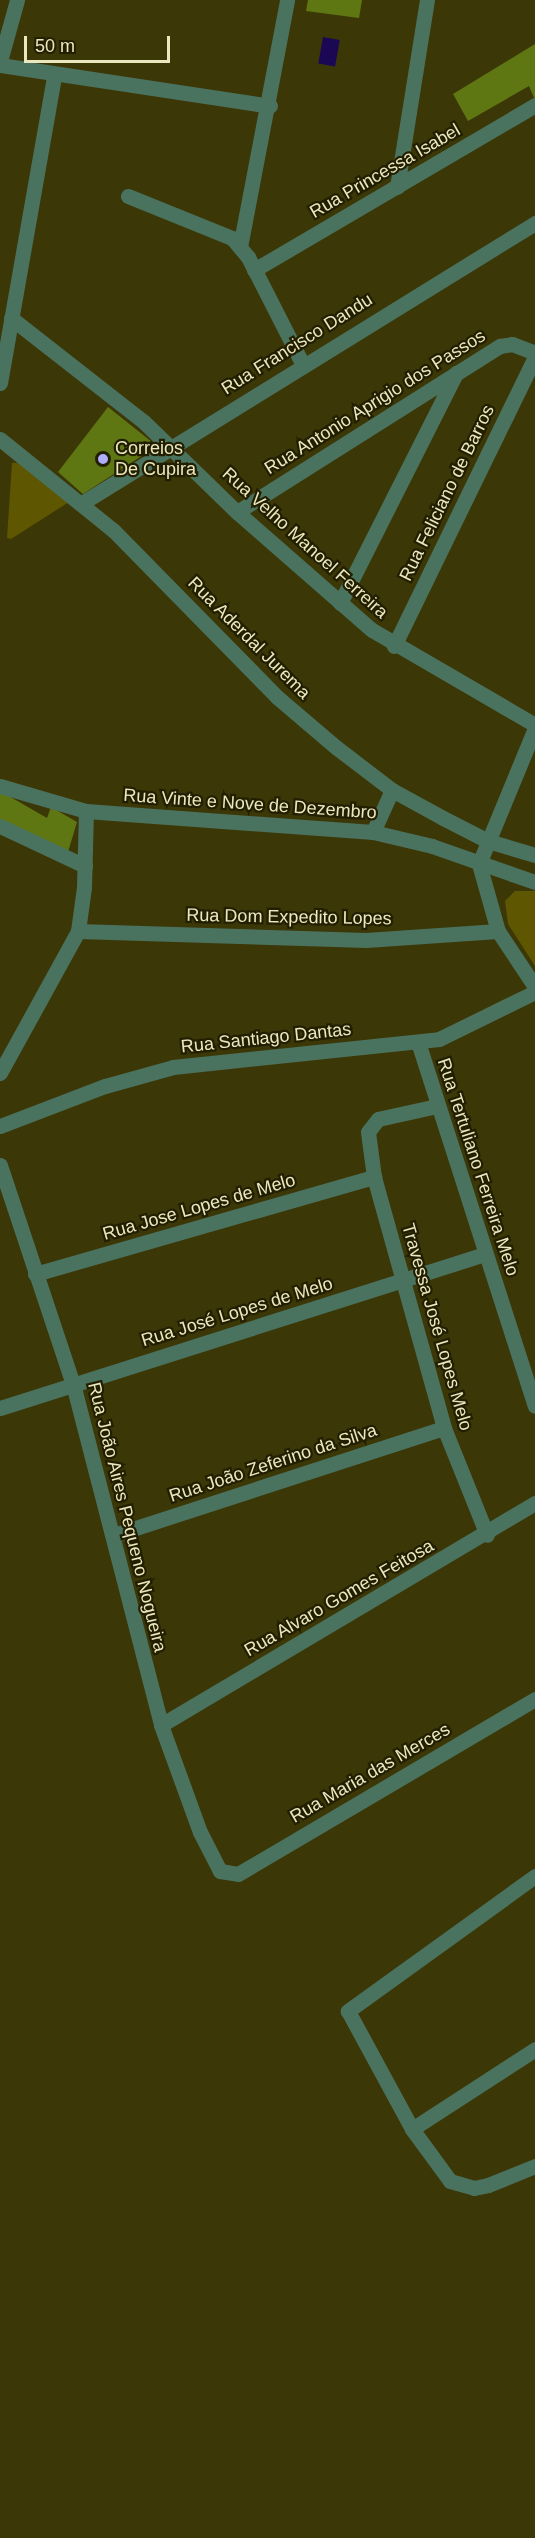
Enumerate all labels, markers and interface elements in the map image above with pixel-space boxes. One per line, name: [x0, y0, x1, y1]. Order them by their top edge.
scale bar: [27, 24, 172, 62]
text: 50 m: [35, 36, 75, 56]
street label: Rua Princessa Isabel: [306, 119, 464, 223]
street label: Rua Francisco Dandu: [217, 289, 377, 399]
street label: Rua Antonio Aprigio dos Passos: [260, 324, 490, 480]
street label: Rua Feliciano de Barros: [395, 401, 499, 585]
place label: Correios De Cupira: [115, 438, 196, 480]
marker: Correios De Cupira: [96, 452, 110, 466]
street label: Rua Velho Manoel Ferreira: [218, 463, 392, 623]
street label: Rua Aderdal Jurema: [183, 572, 315, 704]
street label: Rua Vinte e Nove de Dezembro: [123, 784, 377, 824]
street label: Rua Dom Expedito Lopes: [186, 904, 392, 930]
street label: Rua Santiago Dantas: [180, 1018, 352, 1058]
street label: Rua Tertuliano Ferreira Melo: [432, 1055, 524, 1279]
street label: Rua Jose Lopes de Melo: [100, 1169, 298, 1245]
street label: Travessa José Lopes Melo: [397, 1221, 477, 1433]
street label: Rua José Lopes de Melo: [139, 1273, 335, 1351]
street label: Rua João Aires Pequeno Nogueira: [83, 1379, 171, 1655]
street label: Rua João Zeferino da Silva: [166, 1419, 380, 1507]
street label: Rua Alvaro Gomes Feitosa: [240, 1535, 438, 1661]
street label: Rua Maria das Merces: [286, 1718, 454, 1828]

